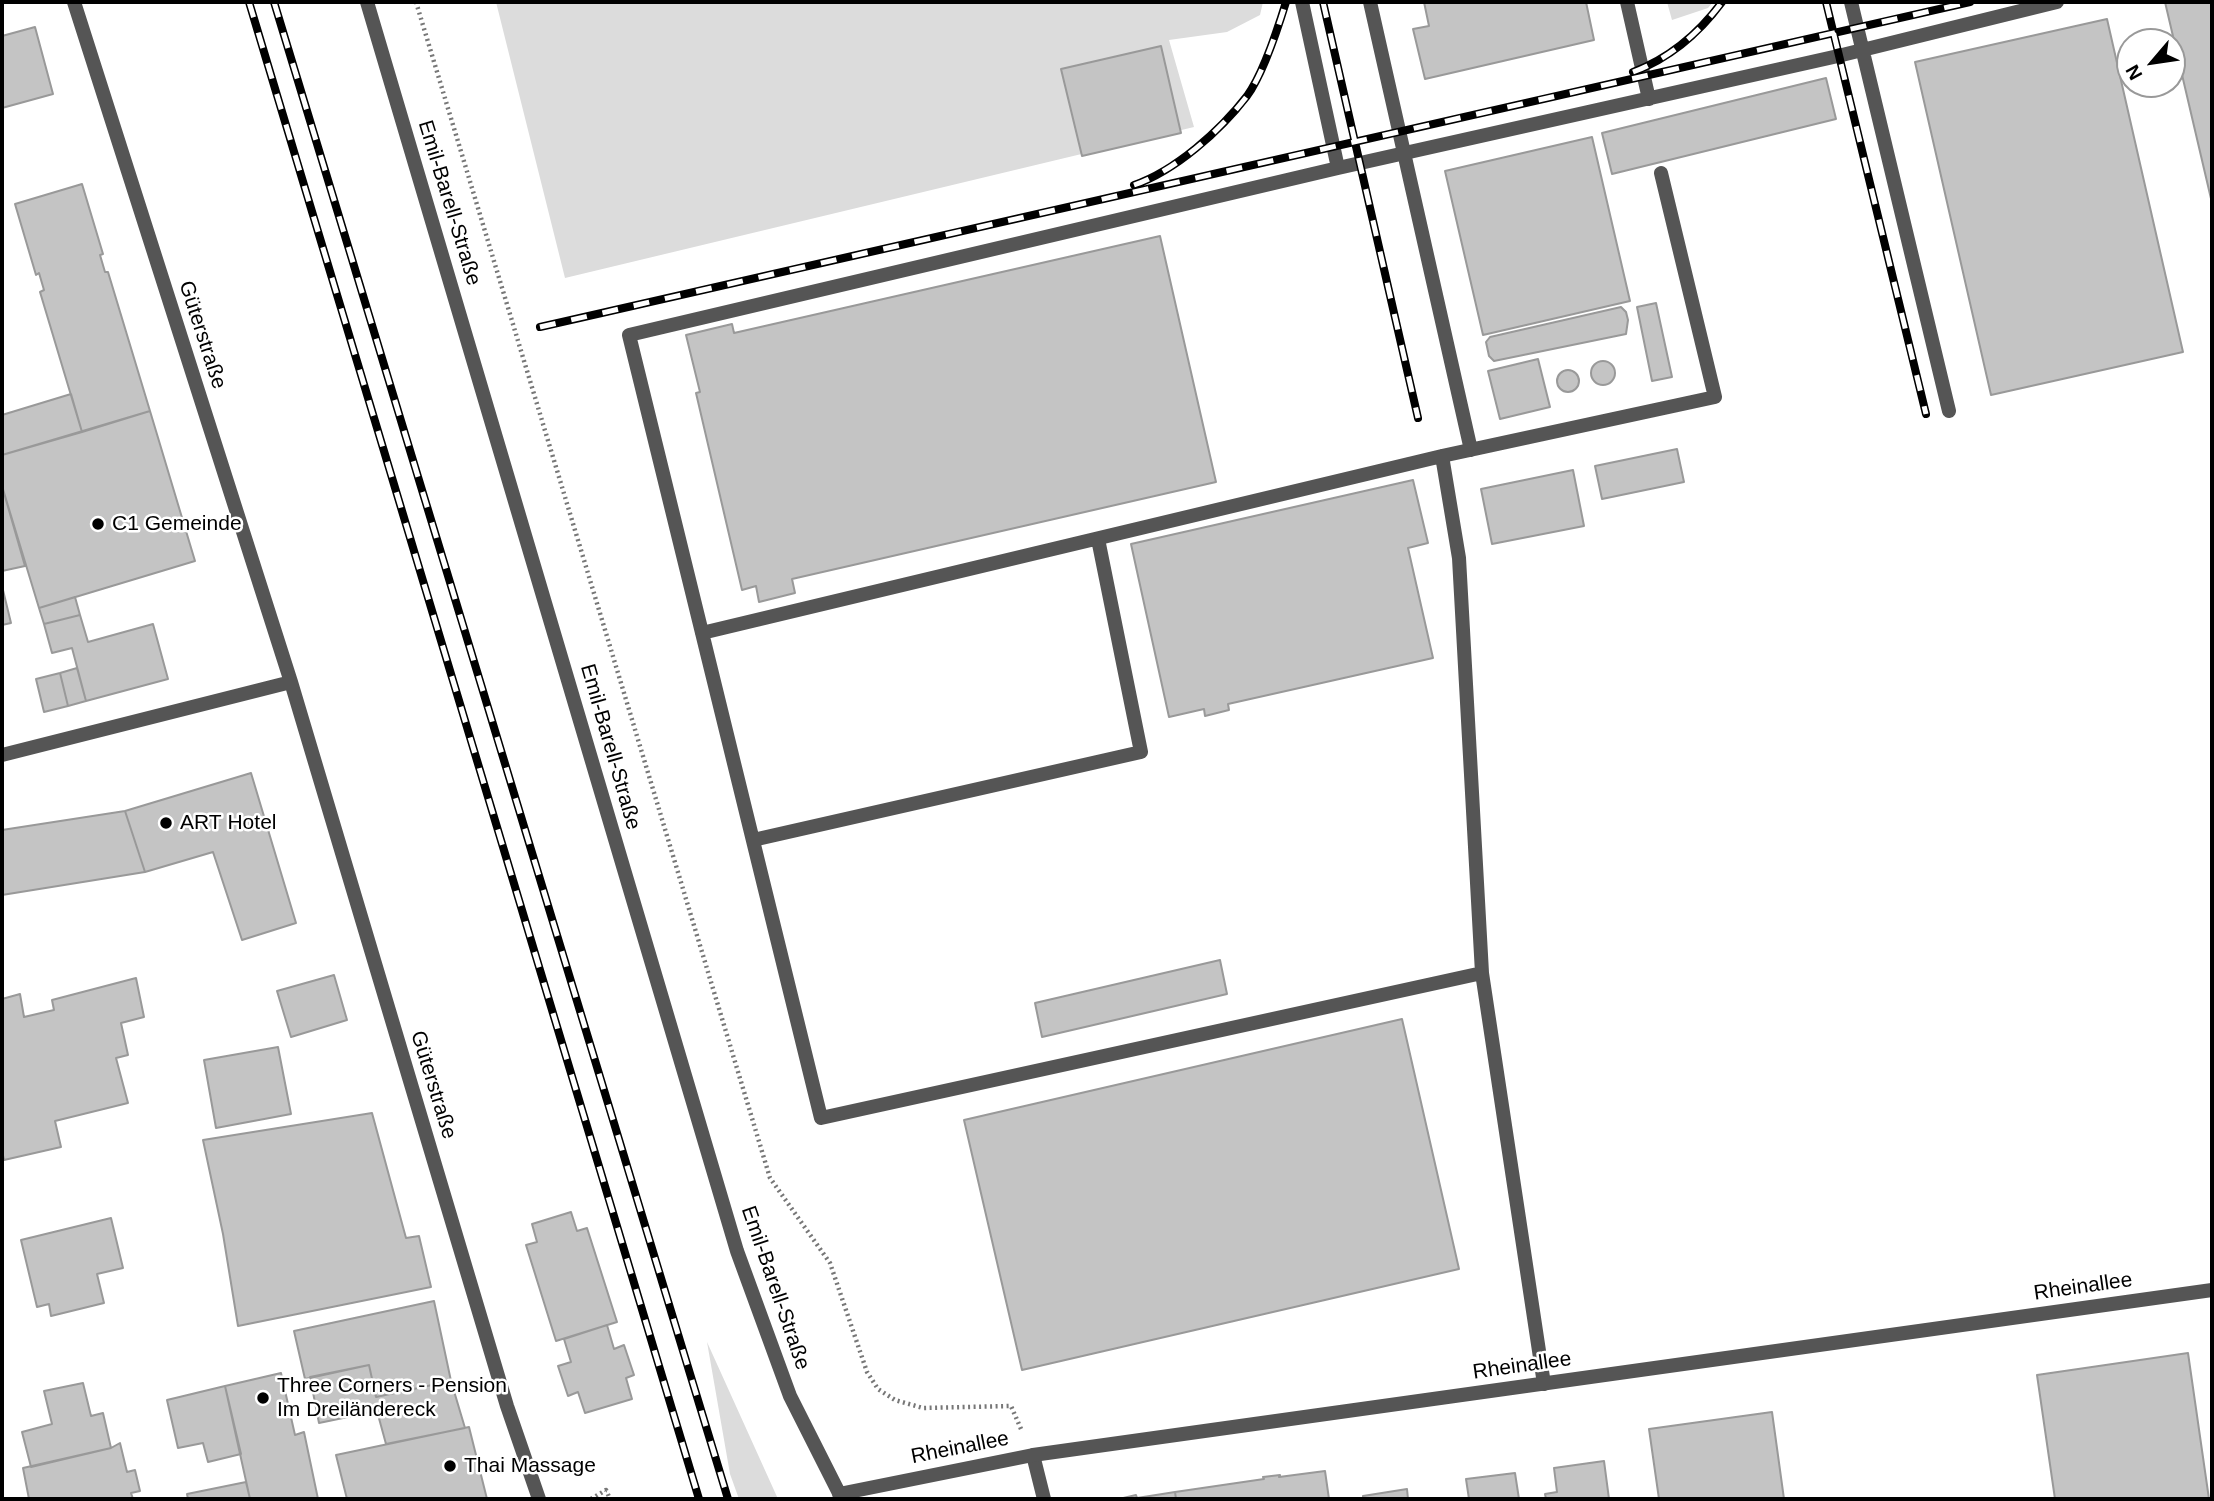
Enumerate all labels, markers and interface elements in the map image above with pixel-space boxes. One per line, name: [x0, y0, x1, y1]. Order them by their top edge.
north arrow: [2116, 28, 2186, 98]
text: N: [2121, 61, 2146, 84]
street label: Emil-Barell-Straße: [412, 117, 486, 289]
street label: Güterstraße: [173, 278, 231, 392]
place label: C1 Gemeinde: [112, 511, 242, 537]
marker: C1 Gemeinde: [90, 516, 106, 532]
street label: Emil-Barell-Straße: [574, 661, 646, 833]
place label: ART Hotel: [180, 810, 276, 836]
marker: ART Hotel: [158, 815, 174, 831]
street label: Güterstraße: [405, 1028, 461, 1142]
street label: Emil-Barell-Straße: [735, 1203, 815, 1373]
street label: Rheinallee: [2032, 1268, 2134, 1306]
street label: Rheinallee: [1471, 1347, 1573, 1385]
place label: Three Corners - Pension Im Dreiländereck: [277, 1373, 507, 1423]
marker: Three Corners - Pension Im Dreiländereck: [255, 1390, 271, 1406]
street label: Rheinallee: [909, 1426, 1011, 1470]
place label: Thai Massage: [464, 1453, 596, 1479]
marker: Thai Massage: [442, 1458, 458, 1474]

